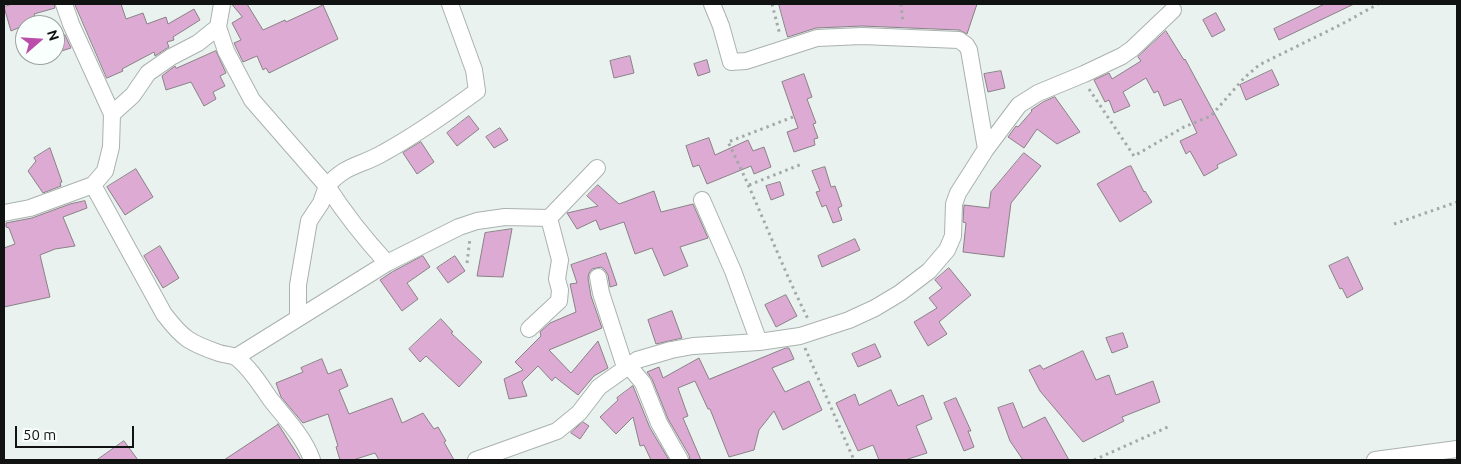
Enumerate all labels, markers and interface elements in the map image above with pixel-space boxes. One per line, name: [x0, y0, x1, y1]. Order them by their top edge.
north arrow: [15, 15, 65, 65]
text: N: [44, 28, 63, 43]
scale bar: [18, 416, 136, 448]
text: 50 m: [23, 426, 56, 443]

